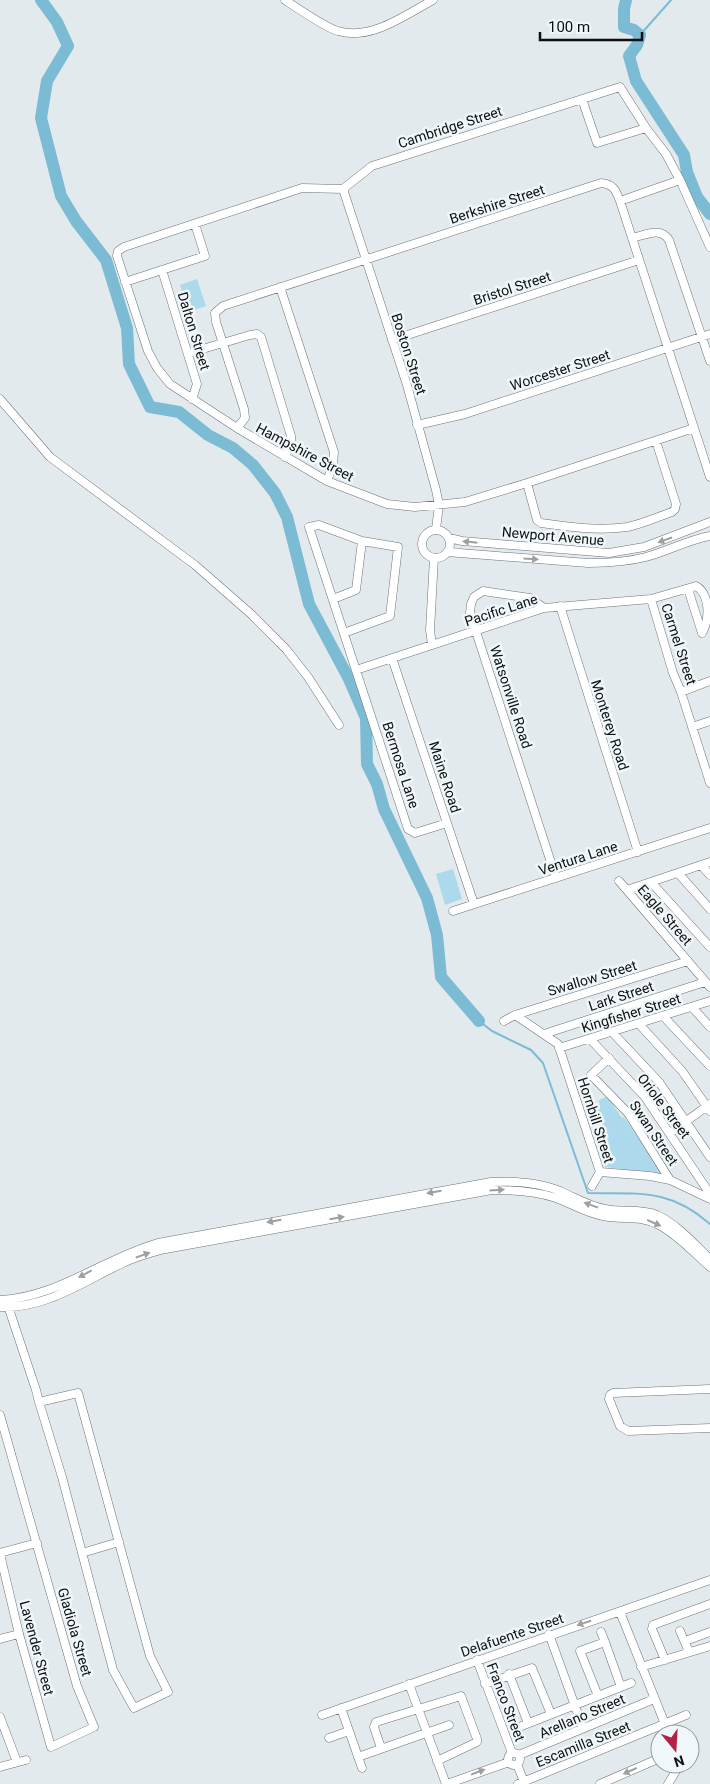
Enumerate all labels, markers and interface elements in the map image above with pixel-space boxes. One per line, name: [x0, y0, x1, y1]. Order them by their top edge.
scale bar: [540, 10, 642, 42]
text: 100 m: [548, 18, 590, 36]
street label: Cambridge Street: [396, 102, 505, 151]
street label: Berkshire Street: [448, 181, 547, 227]
street label: Bristol Street: [471, 268, 553, 308]
street label: Dalton Street: [175, 290, 214, 372]
street label: Boston Street: [388, 311, 430, 397]
street label: Worcester Street: [508, 346, 612, 394]
street label: Hampshire Street: [253, 419, 357, 485]
street label: Newport Avenue: [501, 524, 605, 548]
one-way arrow: [657, 536, 672, 544]
one-way arrow: [461, 538, 477, 546]
one-way arrow: [523, 555, 539, 563]
street label: Pacific Lane: [462, 591, 540, 629]
street label: Carmel Street: [658, 601, 700, 687]
street label: Watsonville Road: [487, 643, 535, 751]
street label: Monterey Road: [588, 678, 632, 772]
street label: Bermosa Lane: [380, 720, 422, 810]
street label: Maine Road: [426, 739, 464, 815]
street label: Ventura Lane: [537, 838, 619, 878]
street label: Eagle Street: [634, 882, 696, 949]
street label: Swallow Street: [546, 957, 639, 999]
street label: Lark Street: [586, 978, 656, 1014]
street label: Kingfisher Street: [579, 990, 683, 1036]
street label: Oriole Street: [634, 1070, 694, 1142]
street label: Hornbill Street: [575, 1075, 617, 1165]
street label: Swan Street: [627, 1098, 682, 1169]
one-way arrow: [489, 1186, 505, 1194]
one-way arrow: [425, 1189, 441, 1197]
one-way arrow: [583, 1201, 598, 1209]
one-way arrow: [329, 1214, 345, 1222]
one-way arrow: [266, 1218, 282, 1226]
one-way arrow: [647, 1220, 661, 1228]
one-way arrow: [136, 1251, 151, 1259]
one-way arrow: [78, 1270, 92, 1278]
street label: Gladiola Street: [55, 1586, 95, 1678]
street label: Lavender Street: [17, 1599, 57, 1698]
street label: Delafuente Street: [458, 1610, 566, 1660]
one-way arrow: [577, 1620, 592, 1628]
street label: Franco Street: [484, 1660, 529, 1744]
street label: Arellano Street: [537, 1691, 628, 1741]
street label: Escamilla Street: [533, 1718, 633, 1770]
north arrow: [650, 1724, 700, 1774]
text: N: [672, 1752, 686, 1771]
one-way arrow: [623, 1767, 637, 1775]
one-way arrow: [470, 1768, 485, 1775]

